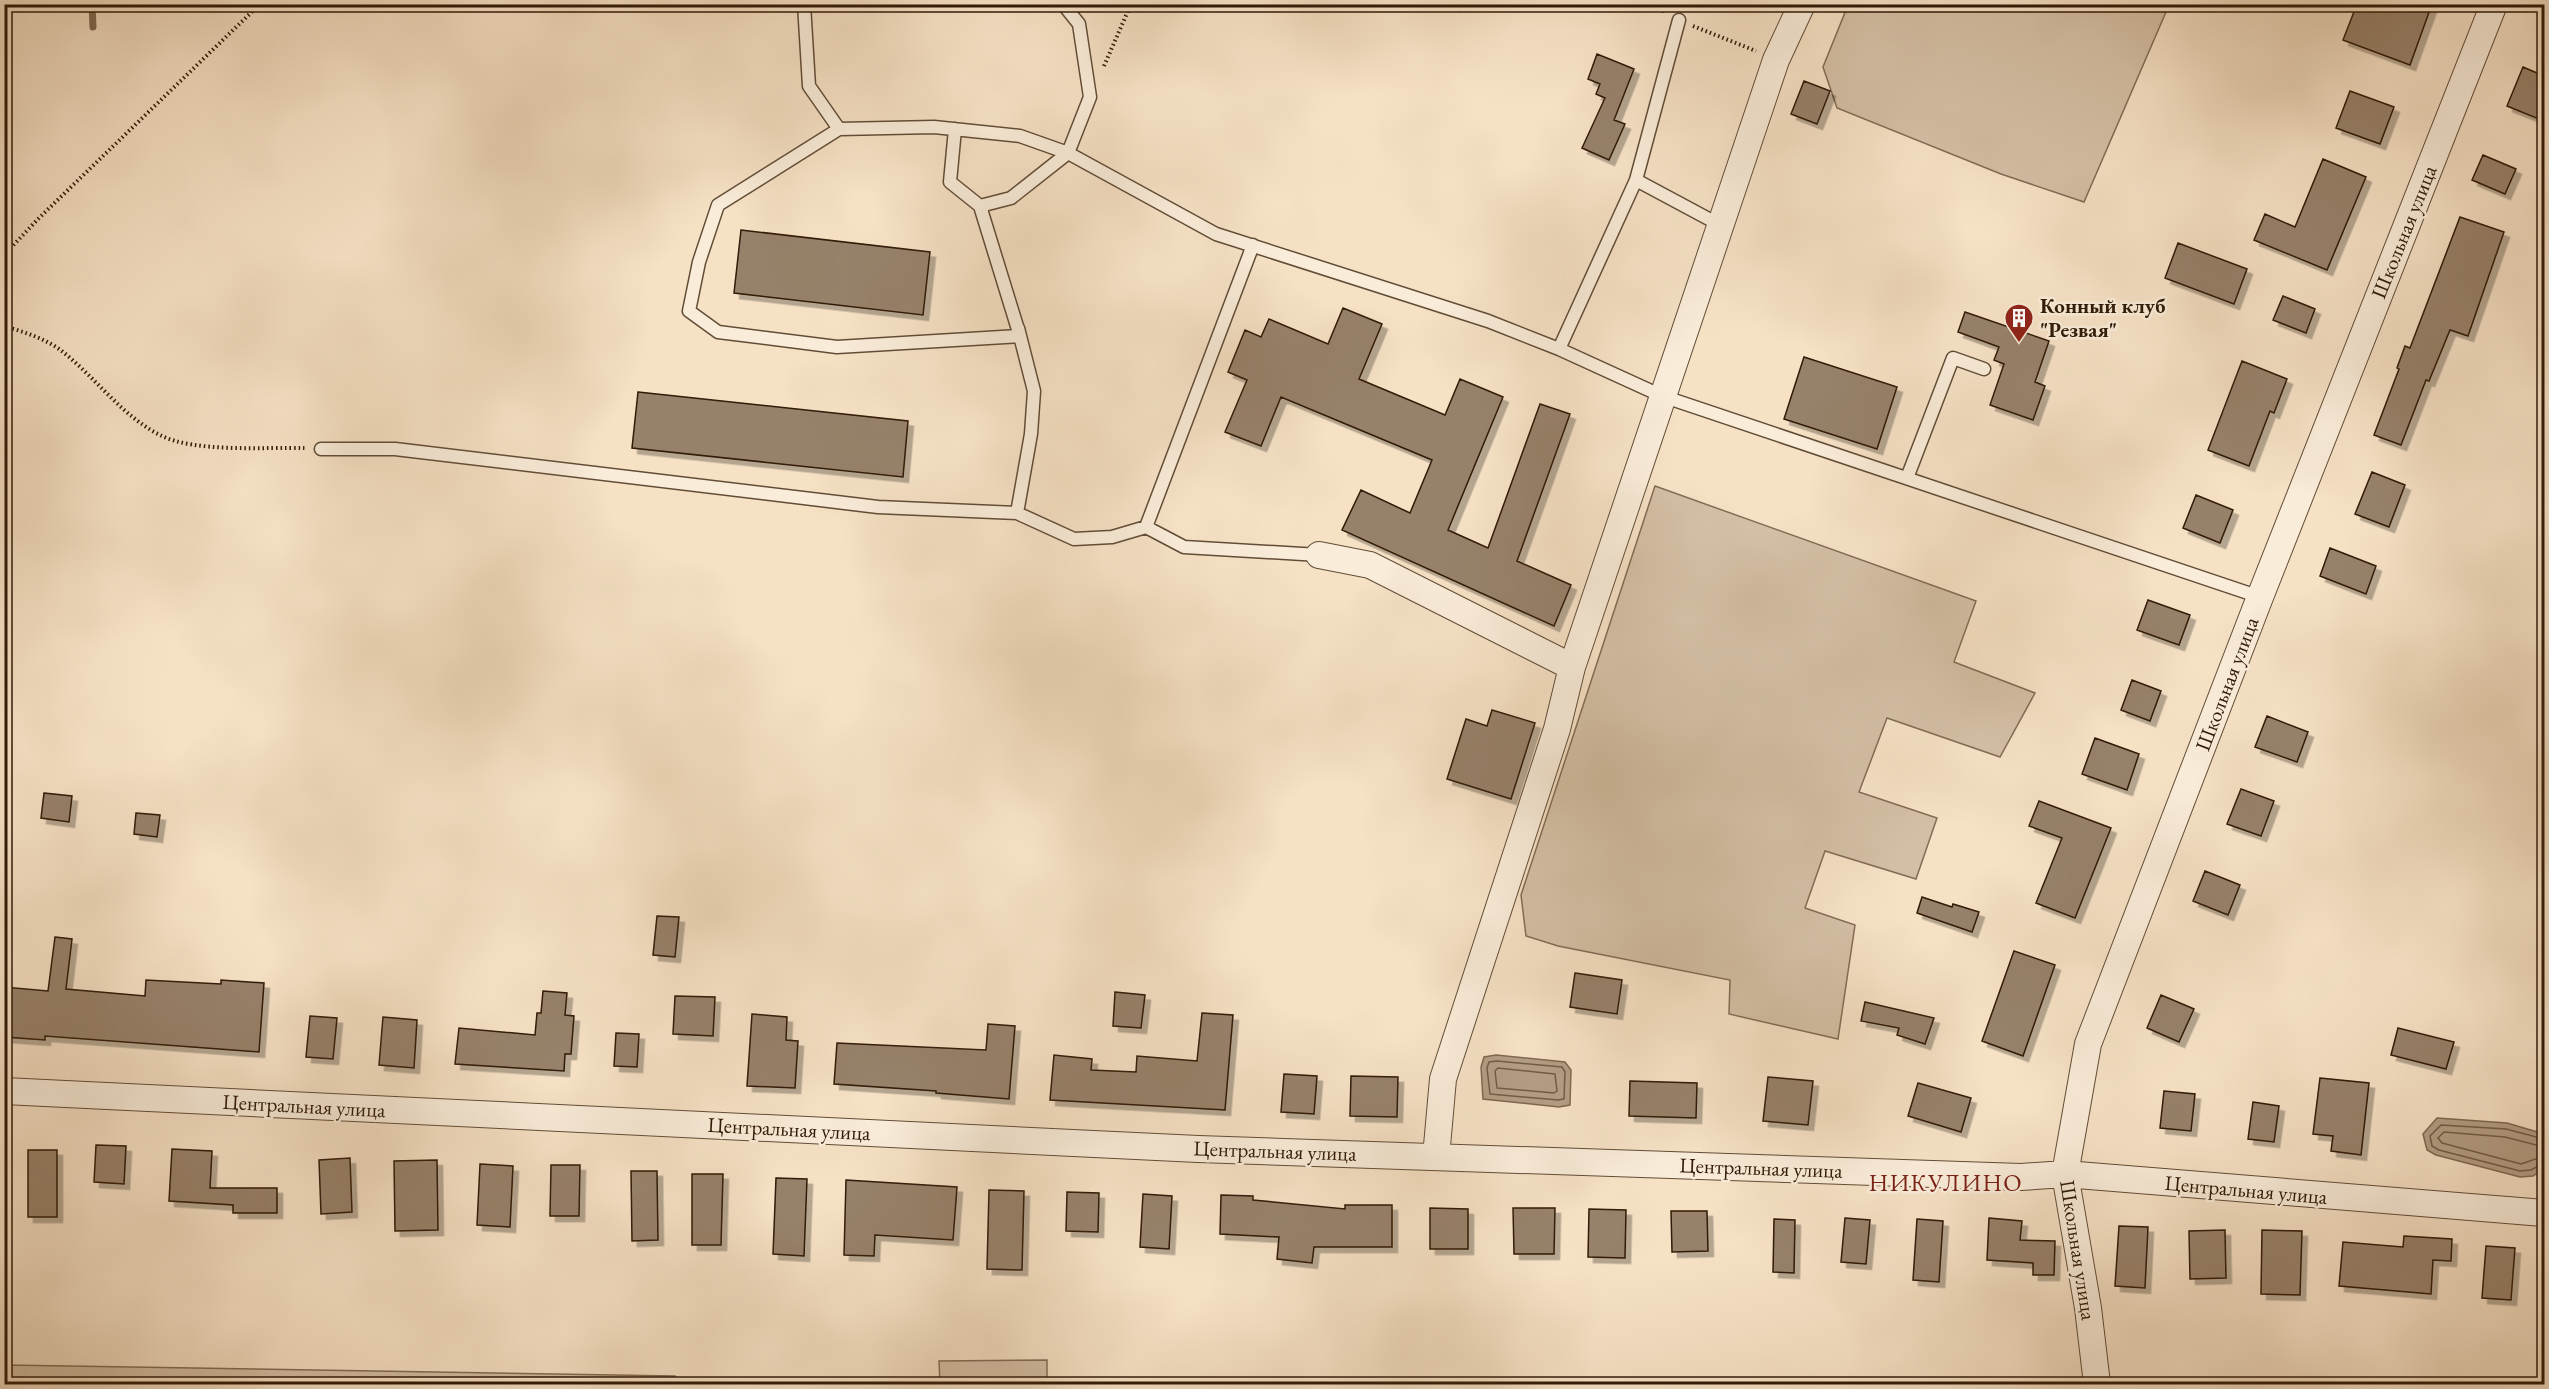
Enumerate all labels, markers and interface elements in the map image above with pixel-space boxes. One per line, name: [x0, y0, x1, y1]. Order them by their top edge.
street label: Школьная улица: [2365, 161, 2443, 302]
place label: Конный клуб "Резвая": [2040, 292, 2165, 343]
building icon: Конный клуб "Резвая": [2003, 302, 2035, 344]
street label: Школьная улица: [2189, 612, 2265, 755]
street label: Центральная улица: [222, 1088, 387, 1123]
street label: Центральная улица: [707, 1111, 872, 1146]
street label: Центральная улица: [1193, 1134, 1358, 1167]
street label: Центральная улица: [1679, 1151, 1844, 1184]
district label: НИКУЛИНО: [1869, 1167, 2023, 1198]
street label: Центральная улица: [2164, 1169, 2329, 1210]
street label: Школьная улица: [2054, 1178, 2103, 1322]

